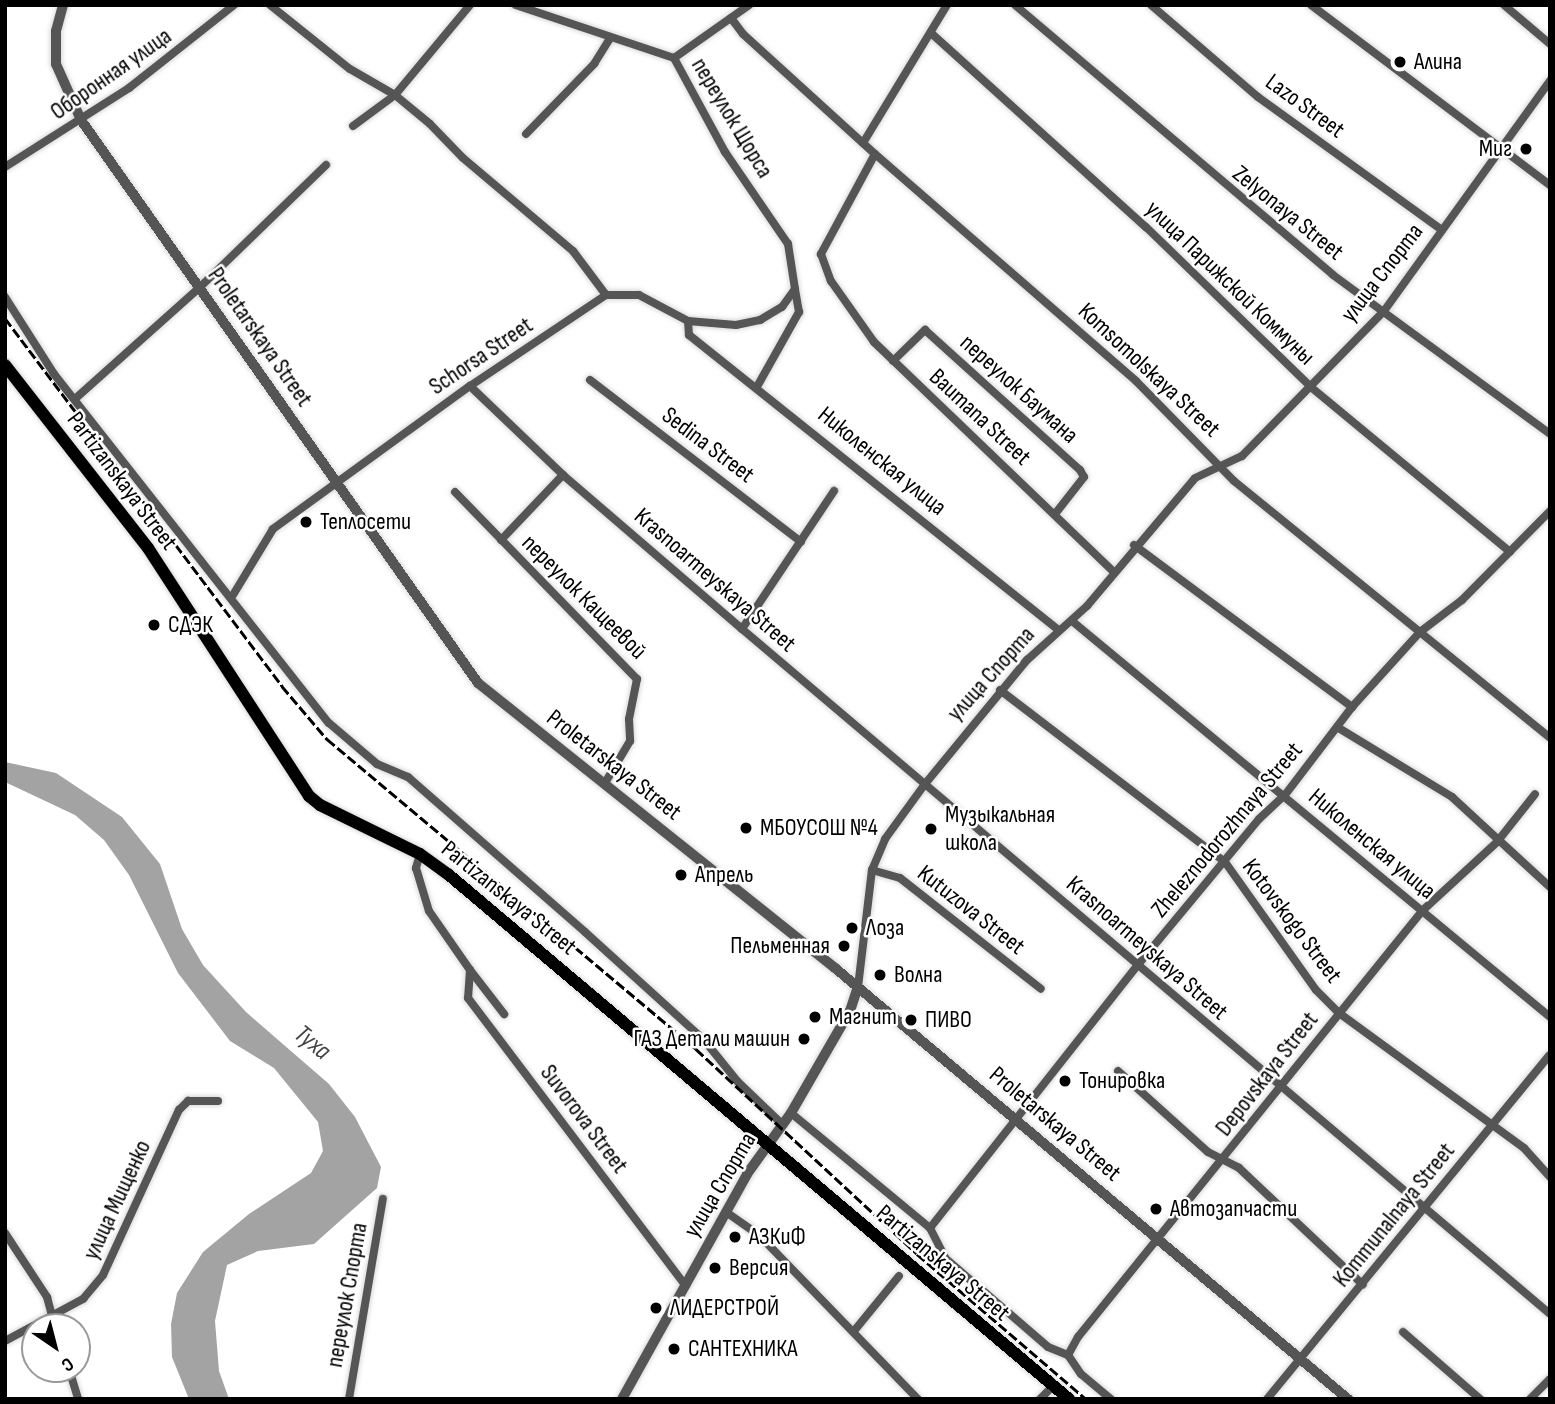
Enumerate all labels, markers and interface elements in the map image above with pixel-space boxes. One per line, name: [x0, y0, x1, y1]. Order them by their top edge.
street label: Оборонная улица: [45, 22, 177, 126]
place label: Алина: [1414, 48, 1462, 76]
street label: переулок Щорса: [685, 53, 779, 183]
marker: Алина: [1392, 54, 1408, 70]
street label: Lazo Street: [1260, 68, 1350, 144]
place label: Миг: [1479, 135, 1512, 163]
marker: Миг: [1518, 141, 1534, 157]
street label: Zelyonaya Street: [1227, 159, 1349, 267]
street label: улица Парижской Коммуны: [1139, 195, 1321, 371]
street label: улица Спорта: [1335, 218, 1429, 328]
street label: Proletarskaya Street: [201, 262, 319, 412]
street label: Komsomolskaya Street: [1072, 297, 1226, 443]
street label: Schorsa Street: [424, 311, 538, 401]
street label: переулок Баумана: [954, 328, 1084, 450]
street label: Baumana Street: [923, 363, 1037, 471]
street label: Николенская улица: [812, 400, 952, 522]
street label: Sedina Street: [656, 401, 760, 489]
street label: Partizanskaya Street: [61, 406, 183, 556]
street label: Krasnoarmeyskaya Street: [628, 502, 802, 658]
place label: Теплосети: [320, 508, 411, 536]
marker: Теплосети: [298, 514, 314, 530]
street label: переулок Кащеевой: [516, 529, 652, 665]
place label: СДЭК: [168, 611, 213, 639]
marker: СДЭК: [146, 617, 162, 633]
street label: улица Спорта: [941, 621, 1041, 727]
street label: Proletarskaya Street: [541, 703, 687, 827]
street label: Zheleznodorozhnaya Street: [1145, 737, 1309, 923]
street label: Николенская улица: [1303, 783, 1441, 905]
place label: Музыкальная школа: [945, 801, 1055, 857]
place label: МБОУСОШ №4: [760, 814, 878, 842]
marker: МБОУСОШ №4: [738, 820, 754, 836]
marker: Музыкальная школа: [923, 821, 939, 837]
street label: Partizanskaya Street: [436, 835, 582, 961]
street label: Kotovskogo Street: [1236, 853, 1348, 989]
street label: Kutuzova Street: [911, 859, 1031, 961]
place label: Апрель: [695, 861, 753, 889]
marker: Апрель: [673, 867, 689, 883]
street label: Krasnoarmeyskaya Street: [1060, 870, 1234, 1026]
place label: Лоза: [866, 914, 904, 942]
marker: Лоза: [844, 920, 860, 936]
place label: Пельменная: [730, 932, 830, 960]
marker: Пельменная: [836, 938, 852, 954]
place label: Волна: [894, 961, 942, 989]
marker: Волна: [872, 967, 888, 983]
place label: Магнит: [829, 1003, 897, 1031]
place label: ПИВО: [925, 1006, 972, 1034]
street label: Depovskaya Street: [1210, 1006, 1324, 1142]
marker: Магнит: [807, 1009, 823, 1025]
marker: ПИВО: [903, 1012, 919, 1028]
water label: Туха: [287, 1019, 337, 1067]
place label: ГАЗ Детали машин: [634, 1025, 790, 1053]
marker: ГАЗ Детали машин: [796, 1031, 812, 1047]
street label: Suvorova Street: [534, 1059, 634, 1179]
street label: Proletarskaya Street: [983, 1061, 1127, 1187]
place label: Тонировка: [1079, 1067, 1165, 1095]
marker: Тонировка: [1057, 1073, 1073, 1089]
street label: улица Спорта: [678, 1127, 762, 1243]
street label: улица Мищенко: [77, 1136, 157, 1264]
street label: Kommunalnaya Street: [1327, 1137, 1461, 1293]
place label: Автозапчасти: [1170, 1195, 1297, 1223]
street label: Partizanskaya Street: [870, 1199, 1016, 1327]
marker: Автозапчасти: [1148, 1201, 1164, 1217]
street label: переулок Спорта: [320, 1220, 374, 1370]
place label: АЗКиФ: [749, 1223, 806, 1251]
marker: АЗКиФ: [727, 1229, 743, 1245]
place label: Версия: [729, 1254, 788, 1282]
marker: Версия: [707, 1260, 723, 1276]
place label: ЛИДЕРСТРОЙ: [670, 1294, 779, 1322]
marker: ЛИДЕРСТРОЙ: [648, 1300, 664, 1316]
north arrow: [21, 1313, 91, 1383]
place label: САНТЕХНИКА: [688, 1335, 798, 1363]
marker: САНТЕХНИКА: [666, 1341, 682, 1357]
text: С: [57, 1352, 78, 1376]

